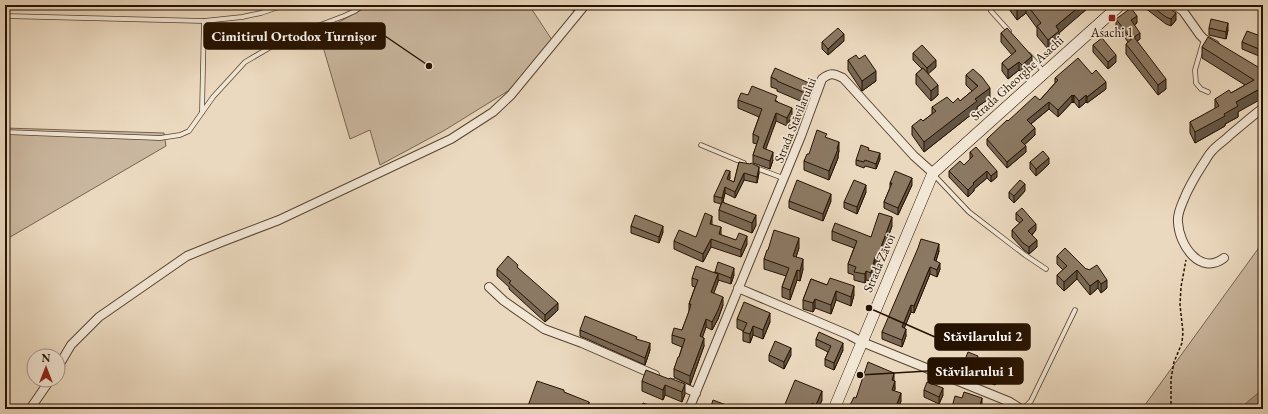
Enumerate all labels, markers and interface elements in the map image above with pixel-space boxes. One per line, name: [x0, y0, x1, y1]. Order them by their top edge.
marker: Asachi 1: [1107, 13, 1117, 23]
callout: Cimitirul Ortodox Turnișor: [204, 23, 385, 49]
place label: Asachi 1: [1090, 24, 1133, 41]
text: Cimitirul Ortodox Turnișor: [211, 27, 377, 45]
street label: Strada Gheorghe Asachi: [967, 32, 1067, 124]
street label: Strada Stăvilarului: [770, 75, 820, 165]
street label: Strada Zăvoi: [859, 231, 899, 295]
callout: Stăvilarului 2: [935, 324, 1030, 350]
text: Stăvilarului 2: [944, 327, 1023, 345]
north arrow: [26, 348, 66, 388]
text: N: [42, 351, 51, 365]
callout: Stăvilarului 1: [928, 358, 1023, 384]
text: Stăvilarului 1: [936, 362, 1014, 380]

